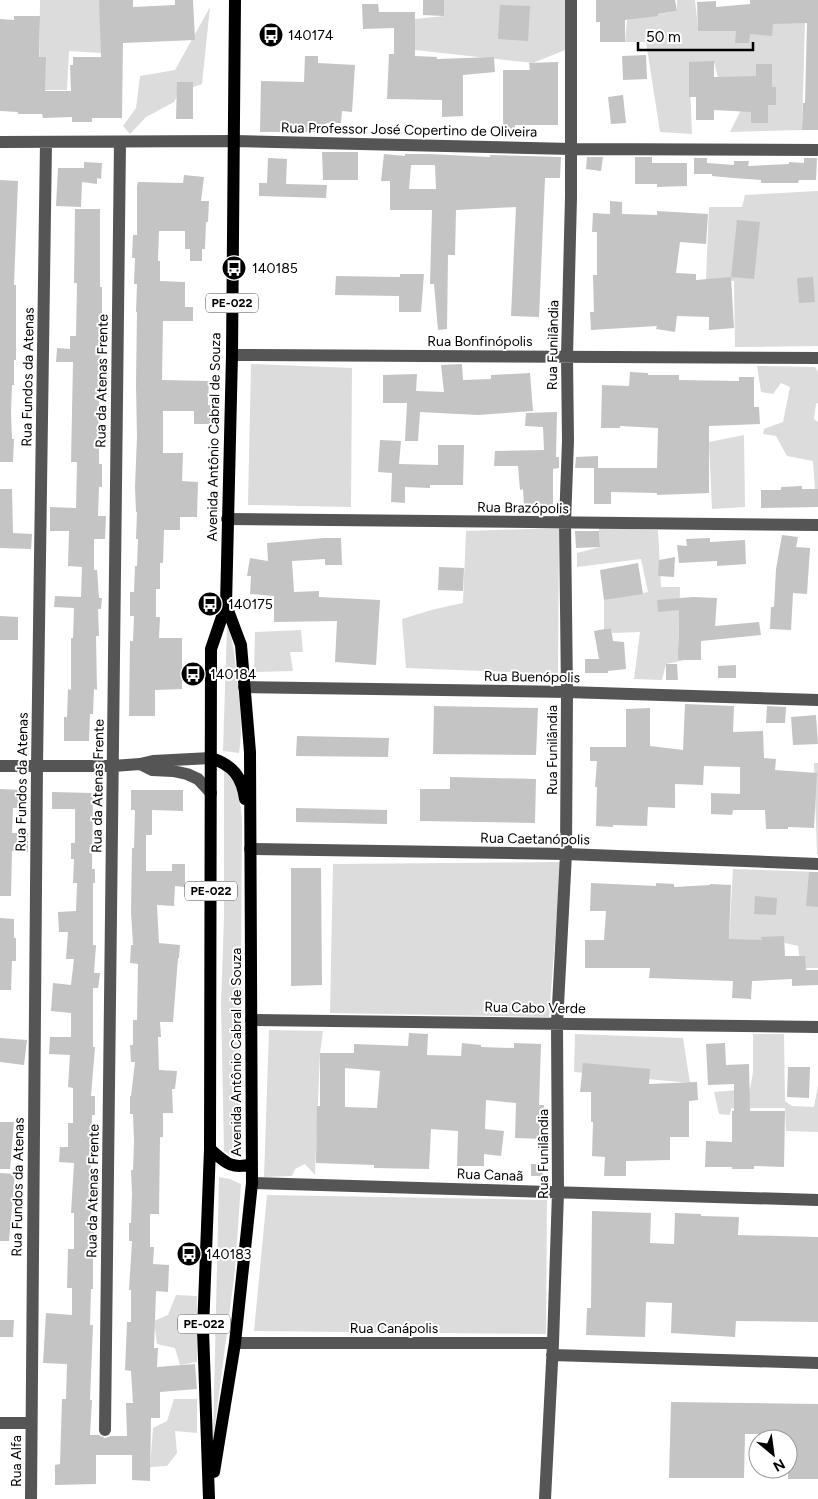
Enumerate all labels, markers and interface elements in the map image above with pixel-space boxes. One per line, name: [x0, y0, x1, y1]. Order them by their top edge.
scale bar: [638, 20, 753, 52]
bus stop icon: 140174: [258, 22, 284, 48]
place label: 140174: [288, 27, 334, 44]
text: 50 m: [646, 28, 681, 46]
street label: Rua Professor José Copertino de Oliveira: [281, 119, 537, 141]
bus stop icon: 140185: [221, 255, 247, 281]
place label: 140185: [252, 260, 298, 277]
road number: PE-022: [206, 294, 258, 312]
street label: Rua Funilândia: [544, 300, 562, 390]
street label: Rua Fundos da Atenas: [18, 307, 38, 447]
street label: Rua da Atenas Frente: [92, 314, 112, 448]
street label: Avenida Antônio Cabral de Souza: [204, 332, 224, 542]
street label: Rua Bonfinópolis: [427, 333, 533, 350]
street label: Rua Brazópolis: [477, 499, 569, 517]
bus stop icon: 140175: [197, 591, 223, 617]
place label: 140175: [228, 596, 273, 613]
bus stop icon: 140184: [180, 661, 206, 687]
place label: 140184: [210, 666, 257, 683]
street label: Rua Buenópolis: [484, 668, 580, 686]
street label: Rua Funilândia: [544, 705, 561, 795]
street label: Rua Fundos da Atenas: [12, 712, 32, 852]
street label: Rua da Atenas Frente: [88, 719, 108, 853]
street label: Rua Caetanópolis: [480, 830, 590, 848]
road number: PE-022: [185, 881, 237, 900]
street label: Avenida Antônio Cabral de Souza: [228, 948, 245, 1156]
street label: Rua Cabo Verde: [484, 999, 586, 1017]
street label: Rua Funilândia: [535, 1109, 552, 1199]
street label: Rua Fundos da Atenas: [8, 1117, 28, 1257]
street label: Rua da Atenas Frente: [83, 1124, 103, 1258]
street label: Rua Canaã: [456, 1165, 524, 1185]
bus stop icon: 140183: [176, 1241, 202, 1267]
place label: 140183: [206, 1246, 251, 1263]
road number: PE-022: [178, 1315, 230, 1334]
street label: Rua Canápolis: [350, 1320, 438, 1337]
north arrow: [748, 1429, 798, 1479]
street label: Rua Alfa: [8, 1435, 25, 1487]
text: N: [770, 1455, 788, 1475]

